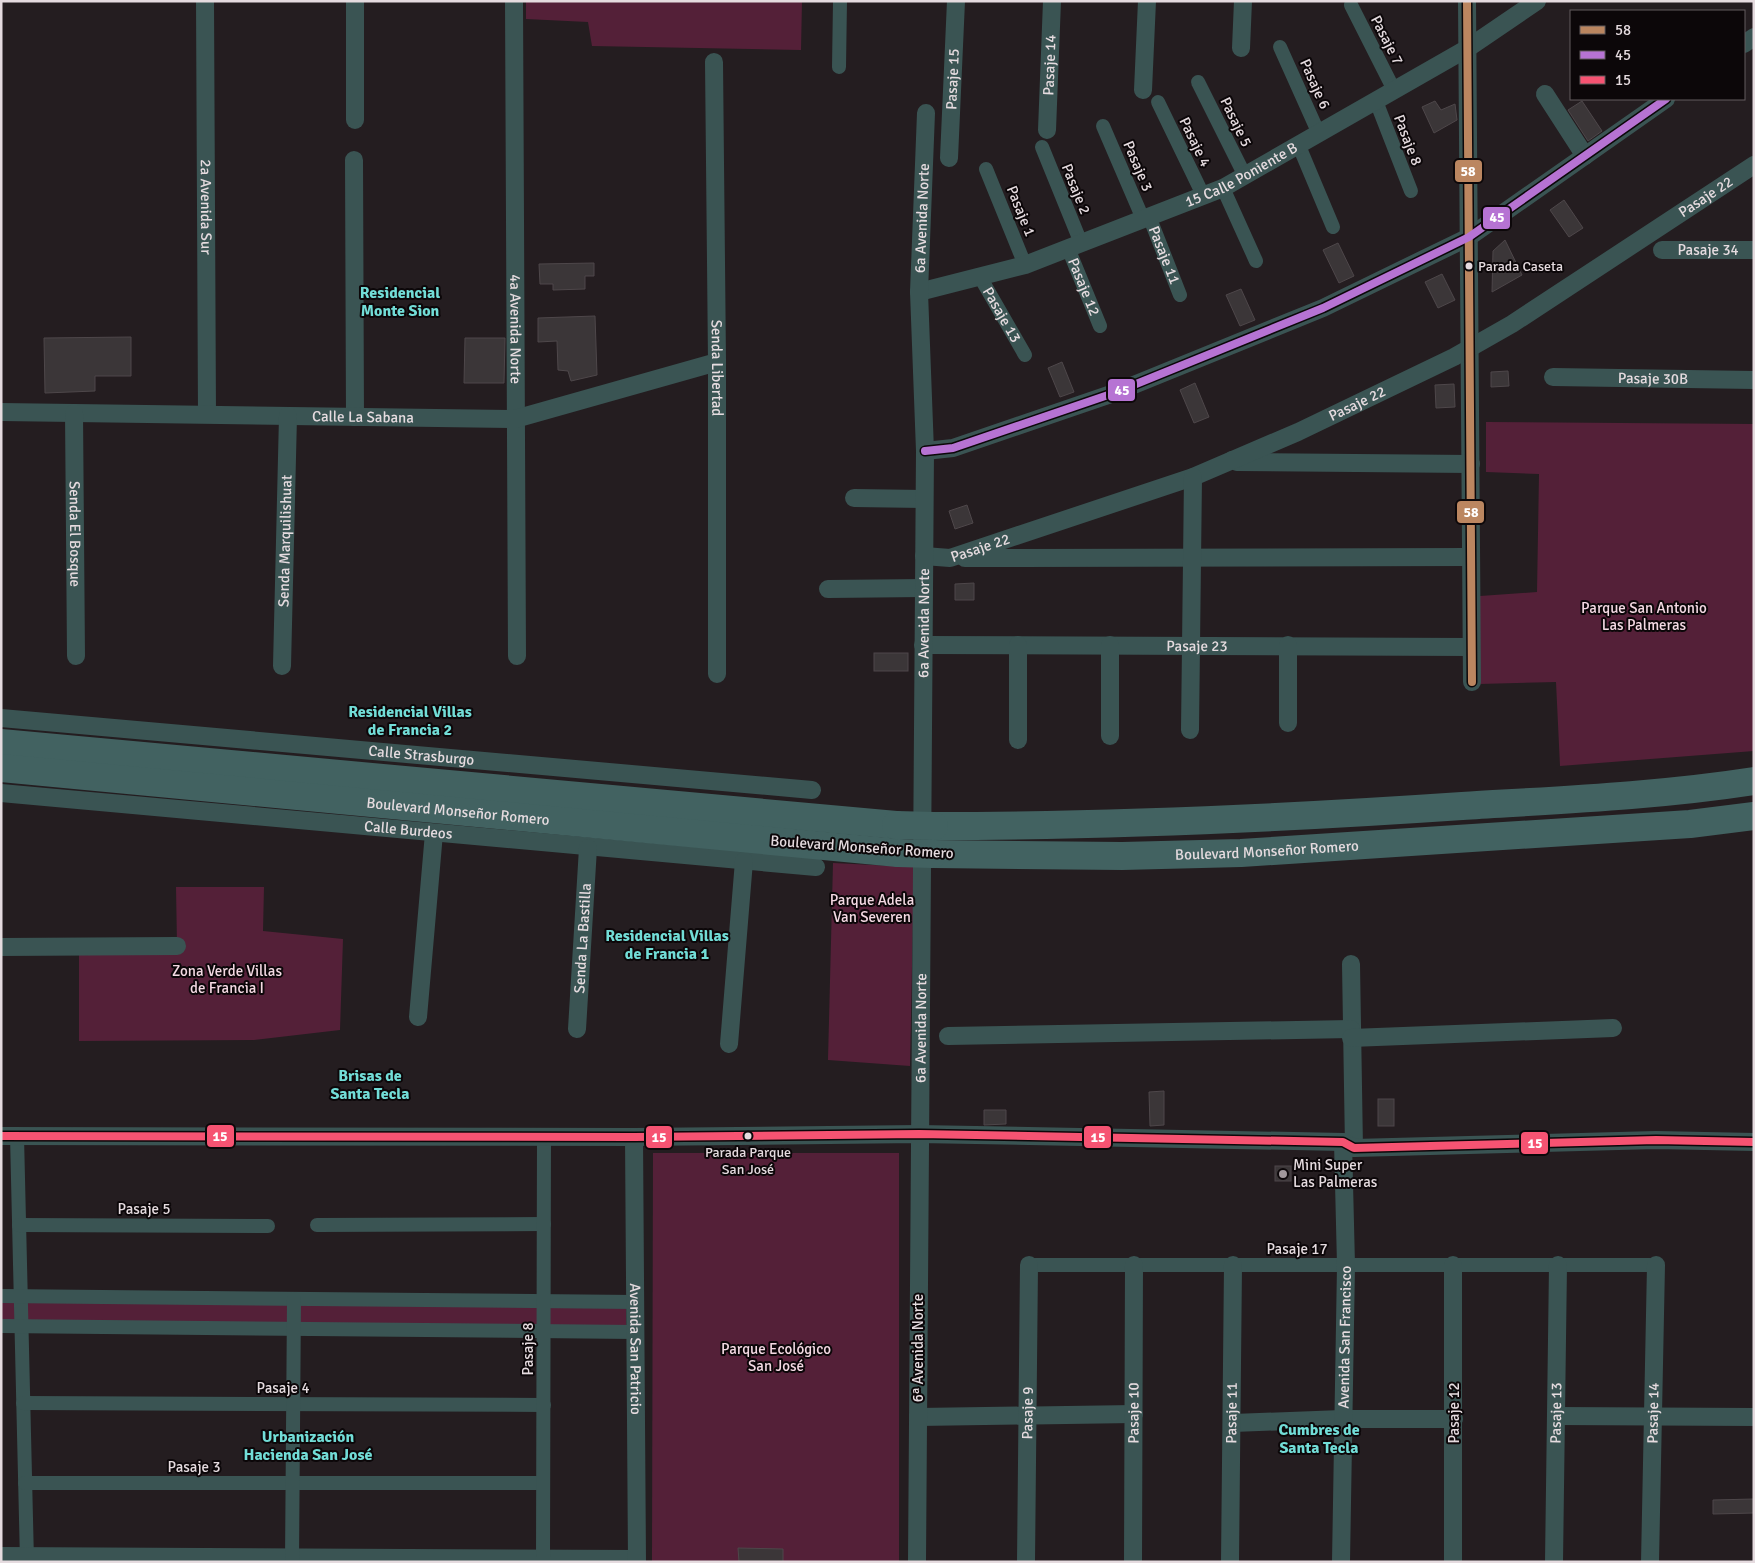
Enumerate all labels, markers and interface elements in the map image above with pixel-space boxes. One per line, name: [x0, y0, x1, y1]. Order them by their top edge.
legend: [1570, 10, 1745, 100]
street label: Pasaje 7: [1367, 12, 1407, 68]
text: 58: [1615, 21, 1631, 39]
street label: Pasaje 14: [1039, 34, 1060, 96]
text: 45: [1615, 46, 1631, 64]
street label: Pasaje 15: [942, 48, 963, 110]
street label: Pasaje 6: [1296, 56, 1334, 112]
text: 15: [1615, 71, 1631, 89]
street label: Pasaje 5: [1216, 94, 1256, 150]
street label: Pasaje 8: [1390, 112, 1426, 168]
street label: Pasaje 4: [1175, 114, 1215, 170]
street label: Pasaje 3: [1119, 138, 1157, 194]
street label: 15 Calle Poniente B: [1182, 138, 1301, 211]
street label: 2a Avenida Sur: [197, 159, 215, 255]
line badge: 58: [1454, 159, 1483, 183]
street label: Pasaje 2: [1058, 161, 1094, 217]
street label: 6a Avenida Norte: [911, 163, 933, 273]
text: 58: [1460, 163, 1476, 180]
street label: Pasaje 22: [1675, 172, 1736, 221]
street label: Pasaje 1: [1003, 183, 1039, 239]
line badge: 45: [1482, 206, 1511, 230]
text: 45: [1489, 209, 1505, 226]
street label: Pasaje 11: [1145, 223, 1184, 287]
street label: Pasaje 34: [1677, 241, 1739, 259]
street label: Pasaje 12: [1064, 255, 1104, 319]
place label: Parada Caseta: [1478, 258, 1563, 275]
marker: Parada Caseta: [1464, 261, 1474, 271]
street label: 4a Avenida Norte: [506, 274, 525, 384]
district label: Residencial Monte Sion: [360, 283, 440, 321]
street label: Pasaje 13: [979, 284, 1025, 346]
street label: Senda Libertad: [708, 320, 726, 416]
street label: Pasaje 30B: [1618, 369, 1688, 388]
line badge: 45: [1107, 378, 1136, 402]
text: 45: [1114, 382, 1130, 399]
street label: Pasaje 22: [1326, 382, 1389, 425]
street label: Calle La Sabana: [312, 407, 414, 427]
street label: Senda Marquilishuat: [274, 475, 296, 607]
street label: Senda El Bosque: [66, 481, 84, 587]
line badge: 58: [1456, 500, 1485, 524]
text: 58: [1463, 504, 1479, 521]
street label: Pasaje 22: [948, 530, 1012, 566]
street label: 6a Avenida Norte: [914, 568, 933, 678]
park label: Parque San Antonio Las Palmeras: [1581, 599, 1707, 634]
street label: Pasaje 23: [1166, 637, 1228, 655]
district label: Residencial Villas de Francia 2: [348, 702, 472, 740]
street label: Calle Strasburgo: [368, 742, 475, 769]
street label: Boulevard Monseñor Romero: [366, 794, 551, 829]
street label: Calle Burdeos: [363, 817, 454, 843]
street label: Boulevard Monseñor Romero: [770, 832, 954, 862]
street label: Boulevard Monseñor Romero: [1175, 836, 1359, 864]
street label: Senda La Bastilla: [570, 882, 595, 994]
park label: Parque Adela Van Severen: [830, 891, 914, 926]
district label: Residencial Villas de Francia 1: [605, 926, 729, 964]
park label: Zona Verde Villas de Francia I: [172, 962, 282, 997]
street label: 6a Avenida Norte: [911, 973, 930, 1083]
district label: Brisas de Santa Tecla: [330, 1066, 410, 1104]
line badge: 15: [206, 1124, 235, 1148]
line badge: 15: [645, 1125, 673, 1149]
line badge: 15: [1083, 1125, 1112, 1149]
text: 15: [212, 1128, 228, 1145]
text: 15: [651, 1129, 667, 1146]
text: 15: [1090, 1129, 1106, 1146]
marker: Parada Parque San José: [743, 1131, 753, 1141]
line badge: 15: [1520, 1131, 1549, 1155]
text: 15: [1527, 1135, 1543, 1152]
place label: Parada Parque San José: [705, 1144, 791, 1178]
place label: Mini Super Las Palmeras: [1293, 1156, 1378, 1191]
marker: Mini Super Las Palmeras: [1277, 1168, 1289, 1180]
street label: Pasaje 5: [117, 1200, 171, 1218]
street label: Pasaje 17: [1266, 1240, 1328, 1258]
street label: Avenida San Francisco: [1335, 1265, 1355, 1409]
street label: Avenida San Patricio: [626, 1283, 645, 1415]
street label: 6ª Avenida Norte: [909, 1294, 927, 1402]
street label: Pasaje 8: [519, 1322, 537, 1376]
park label: Parque Ecológico San José: [721, 1340, 831, 1375]
street label: Pasaje 4: [256, 1379, 310, 1397]
street label: Pasaje 10: [1124, 1382, 1143, 1444]
street label: Pasaje 11: [1222, 1382, 1241, 1444]
street label: Pasaje 12: [1445, 1382, 1463, 1444]
street label: Pasaje 13: [1547, 1382, 1565, 1444]
street label: Pasaje 14: [1643, 1382, 1663, 1444]
street label: Pasaje 9: [1018, 1386, 1037, 1440]
district label: Cumbres de Santa Tecla: [1278, 1420, 1360, 1458]
district label: Urbanización Hacienda San José: [244, 1427, 373, 1465]
street label: Pasaje 3: [167, 1458, 221, 1476]

